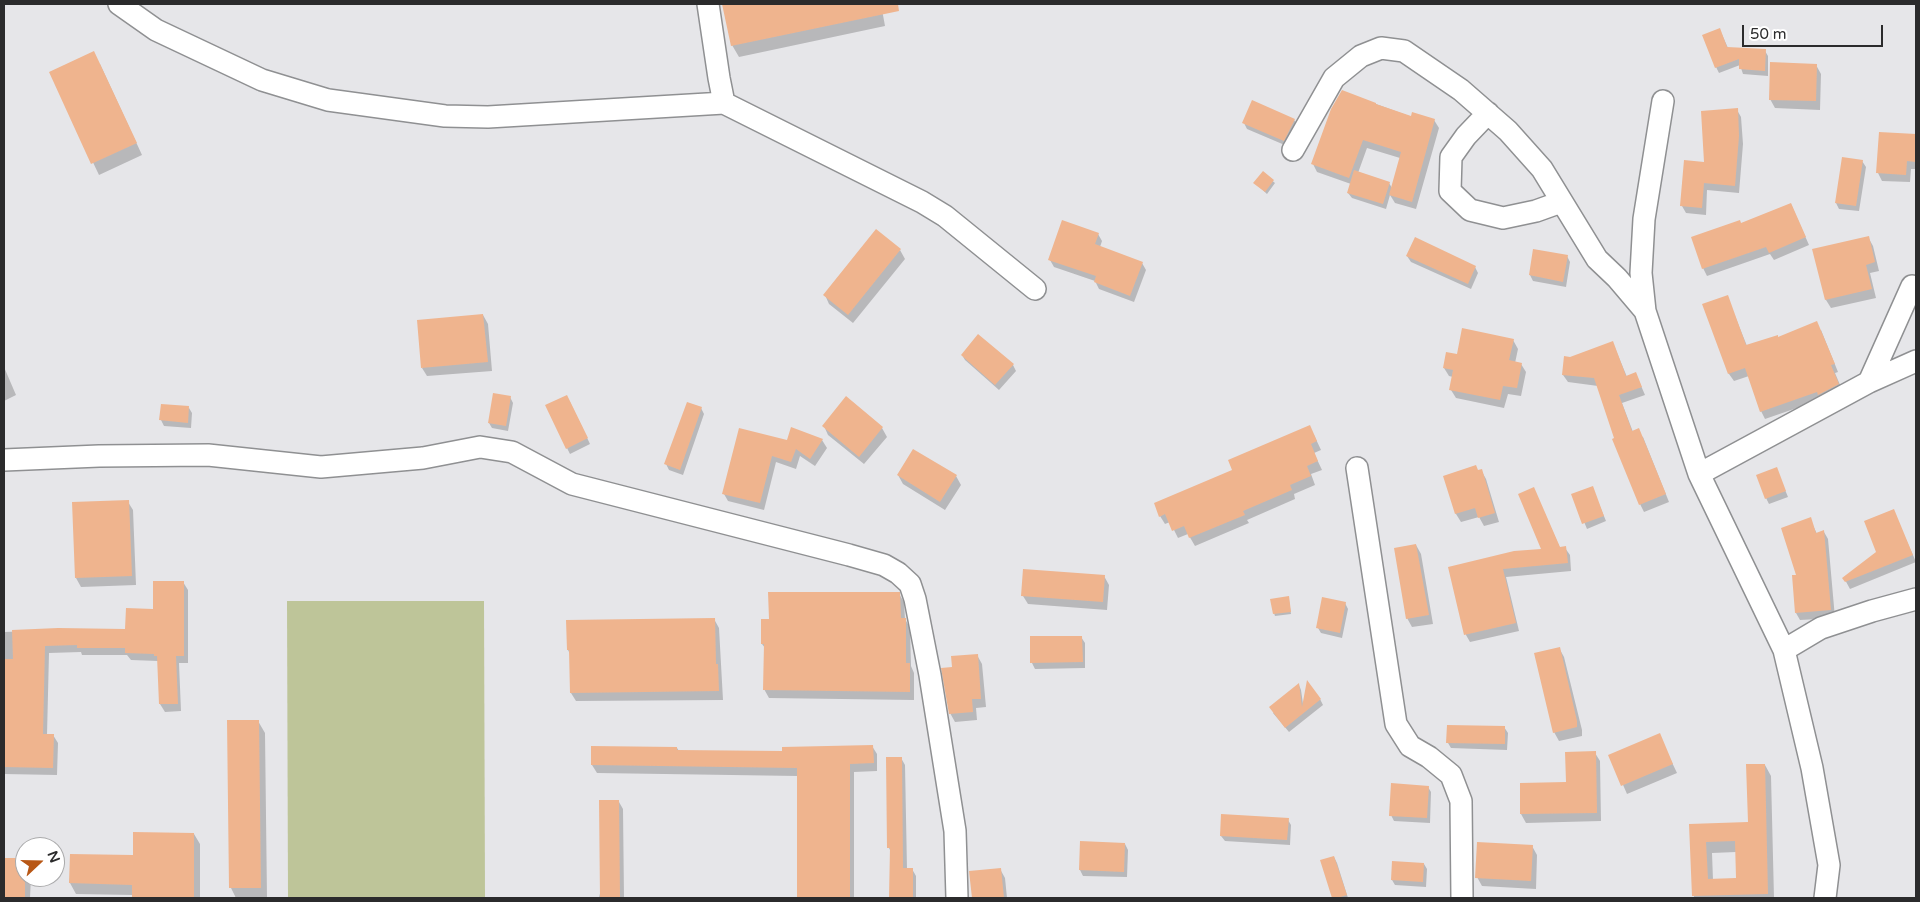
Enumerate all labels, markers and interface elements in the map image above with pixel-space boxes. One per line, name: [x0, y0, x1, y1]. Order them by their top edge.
scale bar: [1745, 15, 1886, 47]
text: 50 m: [1750, 25, 1787, 43]
north arrow: [15, 837, 65, 887]
text: N: [44, 849, 63, 865]

